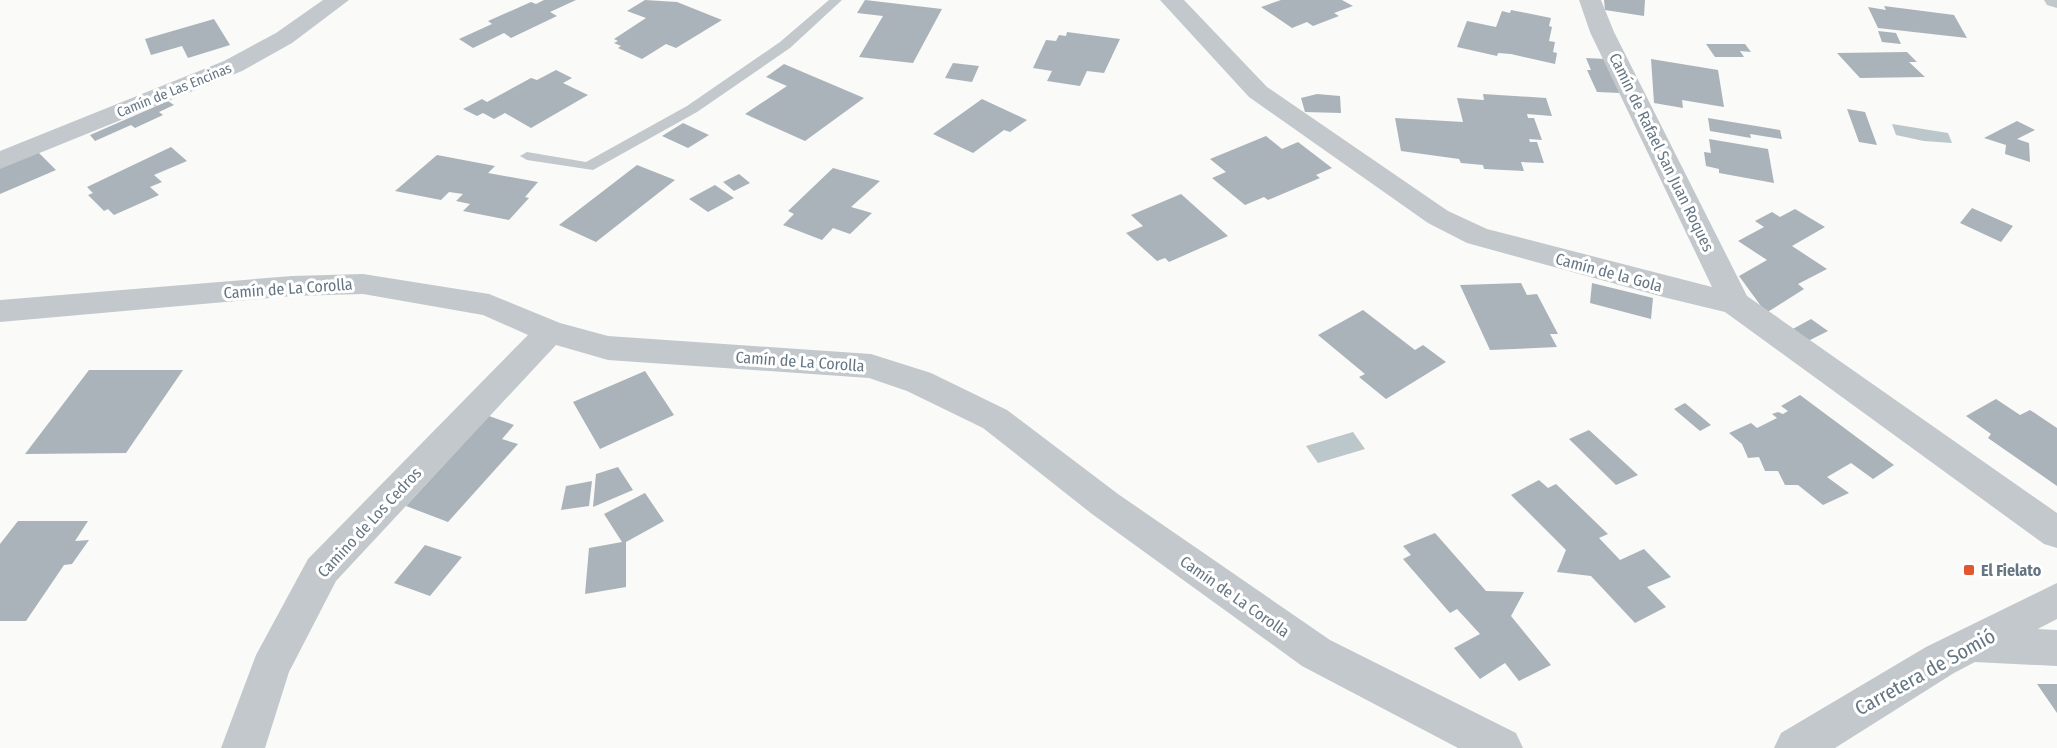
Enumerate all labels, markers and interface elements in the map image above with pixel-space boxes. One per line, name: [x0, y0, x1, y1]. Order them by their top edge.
street label: Camín de Rafael San Juan Roques: [1605, 50, 1718, 255]
street label: Camín de Las Encinas: [114, 60, 234, 121]
street label: Camín de la Gola: [1553, 249, 1665, 296]
street label: Camín de La Corolla: [223, 275, 353, 302]
street label: Camín de La Corolla: [735, 348, 865, 375]
street label: Camino de Los Cedros: [314, 463, 425, 581]
street label: Camín de La Corolla: [1176, 552, 1293, 641]
place label: El Fielato: [1981, 561, 2042, 580]
marker: El Fielato: [1962, 563, 1976, 577]
street label: Carretera de Somió: [1851, 624, 1999, 720]

